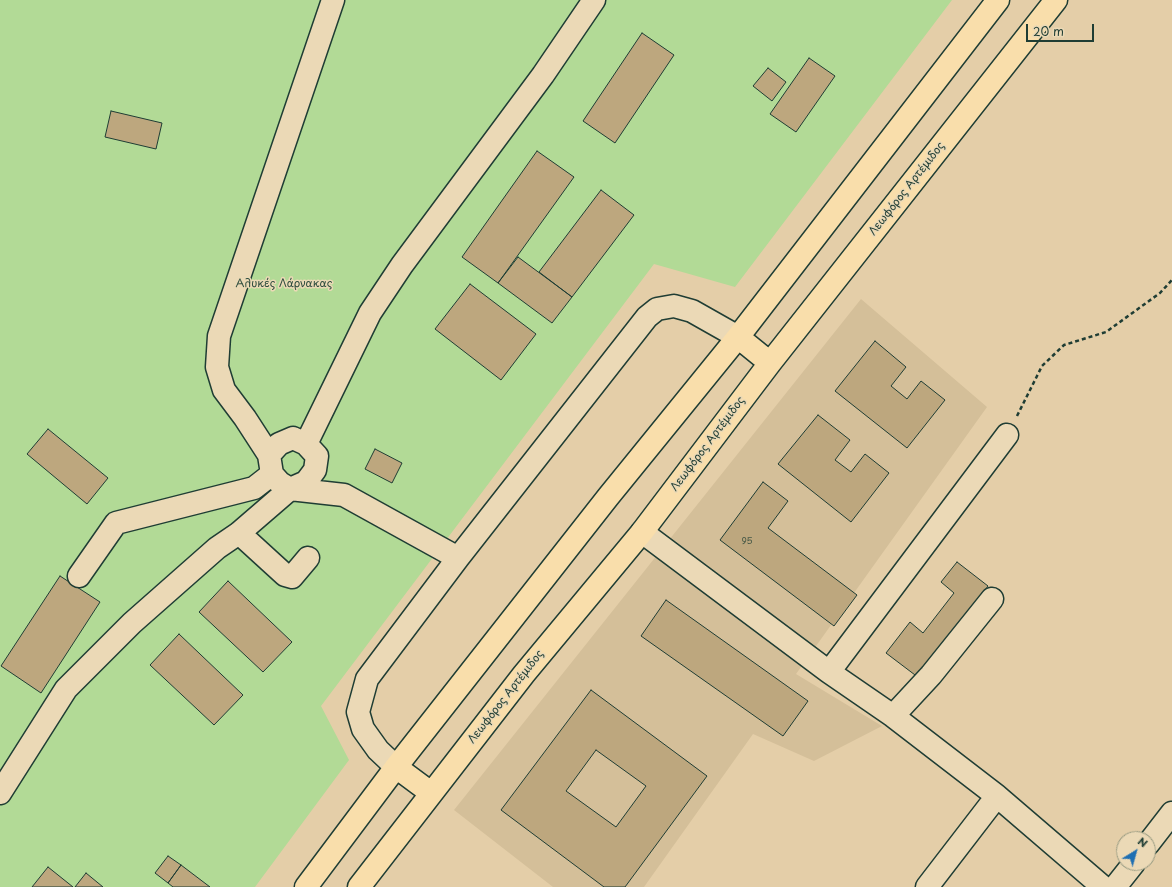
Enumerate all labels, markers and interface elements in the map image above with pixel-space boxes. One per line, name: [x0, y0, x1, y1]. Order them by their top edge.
scale bar: [1028, 16, 1096, 42]
text: 20 m: [1033, 22, 1064, 40]
street label: Λεωφόρος Αρτέμιδος: [866, 140, 948, 238]
park label: Αλυκές Λάρνακας: [236, 277, 332, 291]
street label: Λεωφόρος Αρτέμιδος: [668, 394, 748, 494]
house number: 95: [741, 537, 753, 547]
street label: Λεωφόρος Αρτέμιδος: [465, 648, 547, 746]
north arrow: [1116, 831, 1156, 871]
text: N: [1134, 832, 1152, 851]

